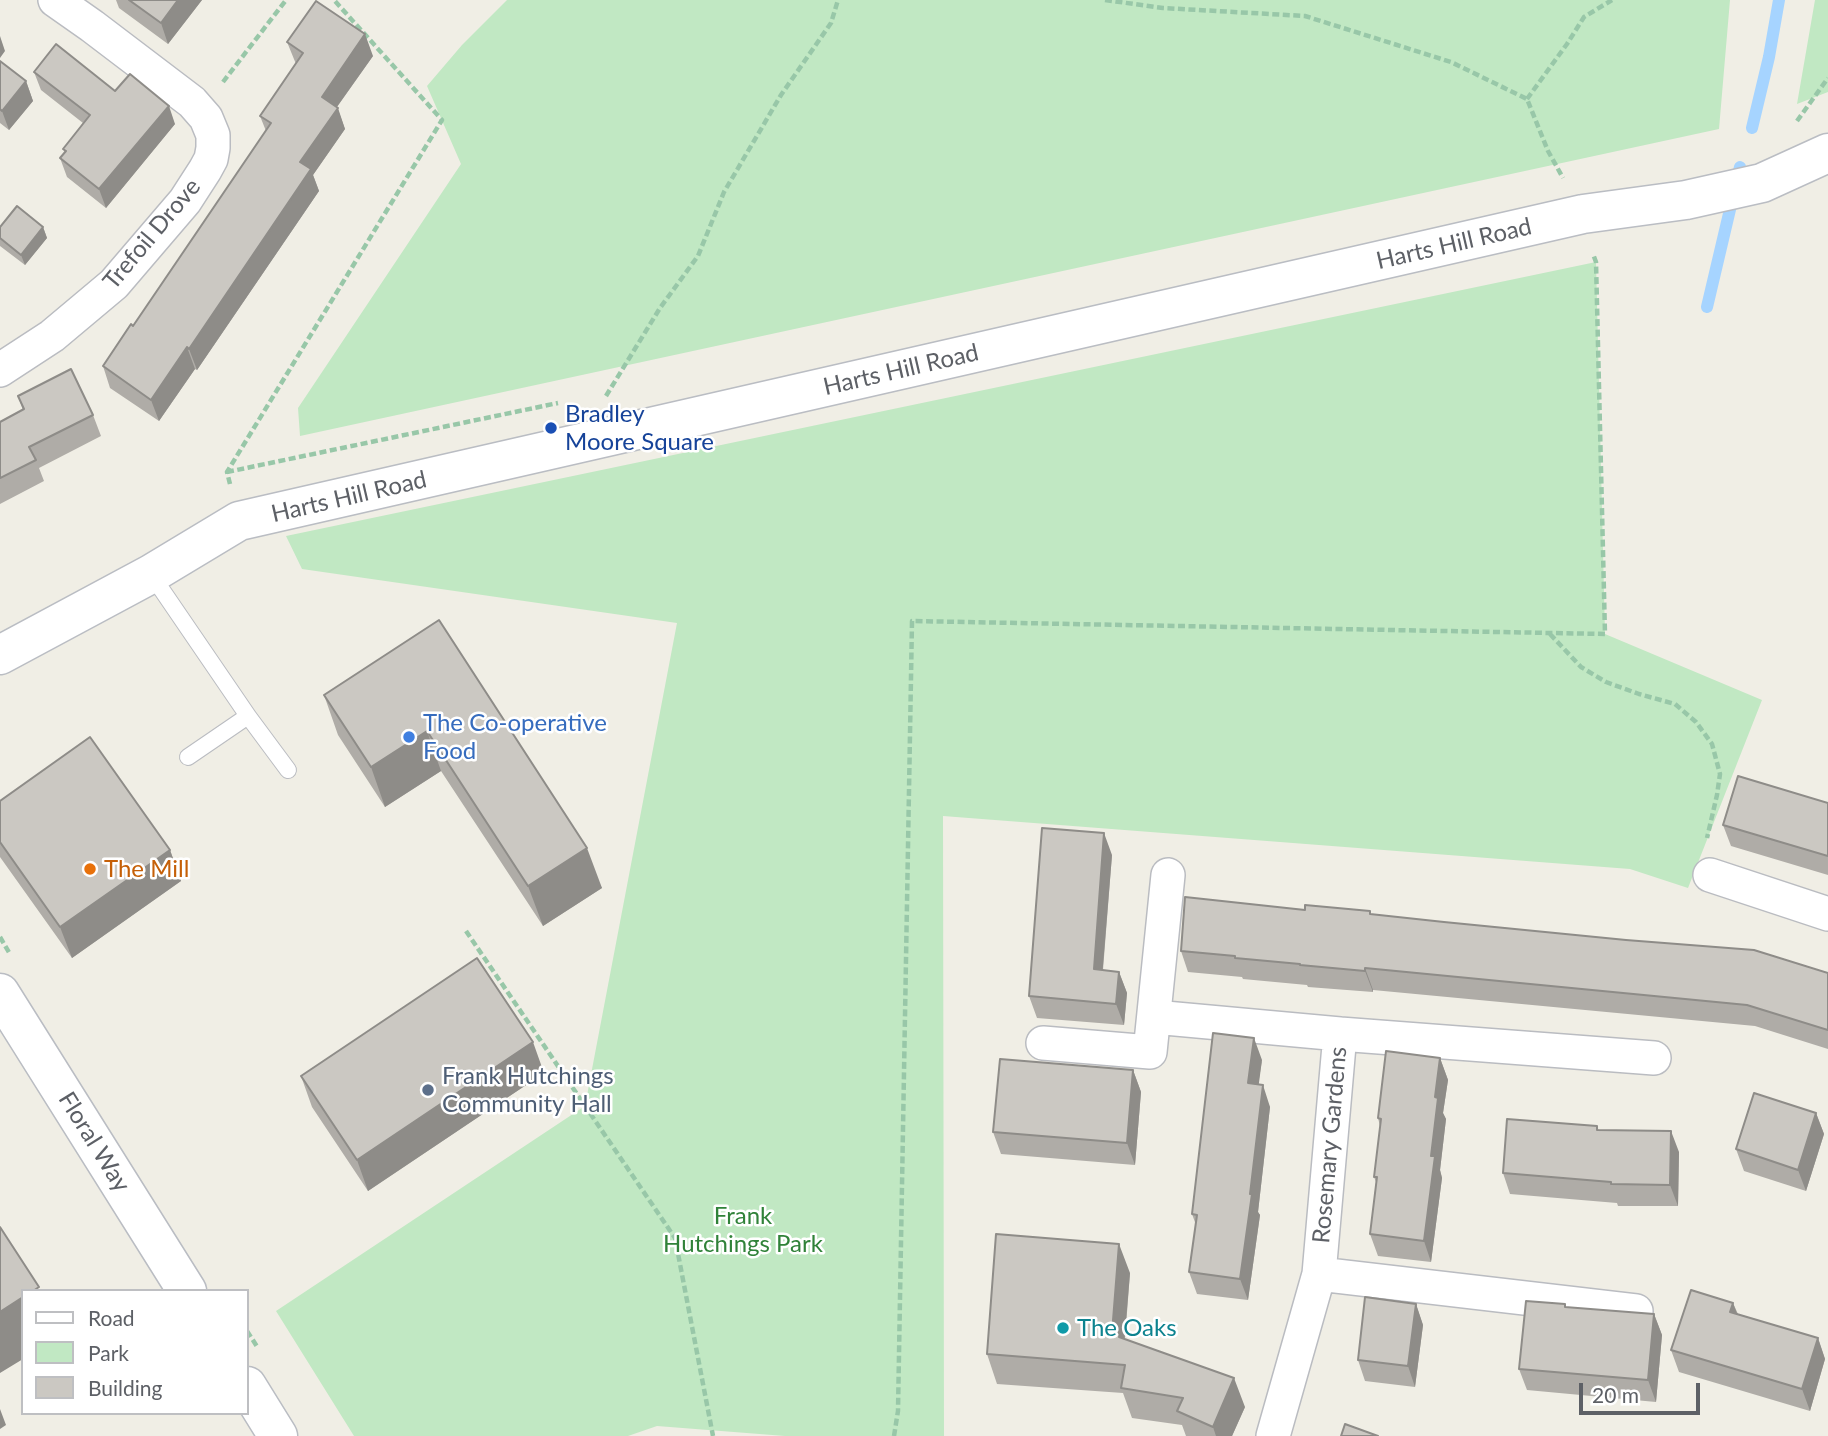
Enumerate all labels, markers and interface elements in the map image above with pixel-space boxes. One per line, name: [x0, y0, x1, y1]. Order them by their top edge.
street label: Trefoil Drove: [97, 173, 207, 295]
street label: Harts Hill Road: [1374, 212, 1534, 276]
street label: Harts Hill Road: [821, 338, 981, 402]
place label: Bradley Moore Square: [565, 400, 714, 456]
marker: Bradley Moore Square: [543, 420, 559, 436]
street label: Harts Hill Road: [269, 465, 429, 529]
place label: The Co-operative Food: [423, 709, 607, 765]
marker: The Co-operative Food: [401, 729, 417, 745]
place label: The Mill: [104, 855, 189, 883]
marker: The Mill: [82, 861, 98, 877]
street label: Rosemary Gardens: [1307, 1045, 1353, 1245]
place label: Frank Hutchings Community Hall: [442, 1062, 614, 1118]
marker: Frank Hutchings Community Hall: [420, 1082, 436, 1098]
street label: Floral Way: [52, 1087, 136, 1197]
park label: Frank Hutchings Park: [663, 1202, 823, 1258]
legend: [21, 1289, 248, 1415]
text: Road: [88, 1305, 135, 1330]
place label: The Oaks: [1077, 1314, 1177, 1342]
marker: The Oaks: [1055, 1320, 1071, 1336]
text: Park: [88, 1340, 129, 1365]
scale bar: [1583, 1370, 1704, 1414]
text: Building: [88, 1375, 163, 1400]
text: 20 m: [1592, 1382, 1639, 1407]

